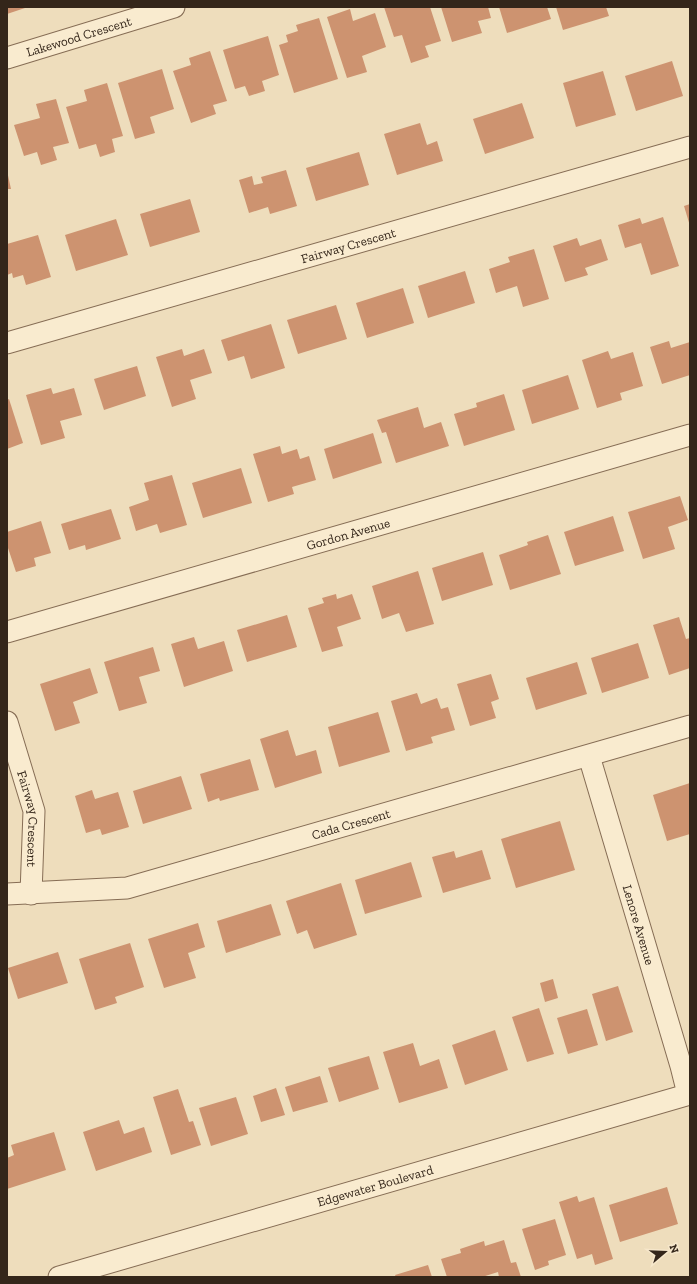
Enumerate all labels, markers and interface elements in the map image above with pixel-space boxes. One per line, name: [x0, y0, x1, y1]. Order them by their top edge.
street label: Lakewood Crescent: [24, 13, 134, 60]
street label: Fairway Crescent: [299, 225, 398, 266]
street label: Gordon Avenue: [305, 515, 392, 553]
street label: Fairway Crescent: [14, 769, 42, 867]
street label: Cada Crescent: [310, 806, 392, 843]
street label: Lenore Avenue: [620, 883, 658, 967]
street label: Edgewater Boulevard: [315, 1162, 435, 1210]
north arrow: [645, 1232, 685, 1272]
text: N: [666, 1243, 682, 1256]

